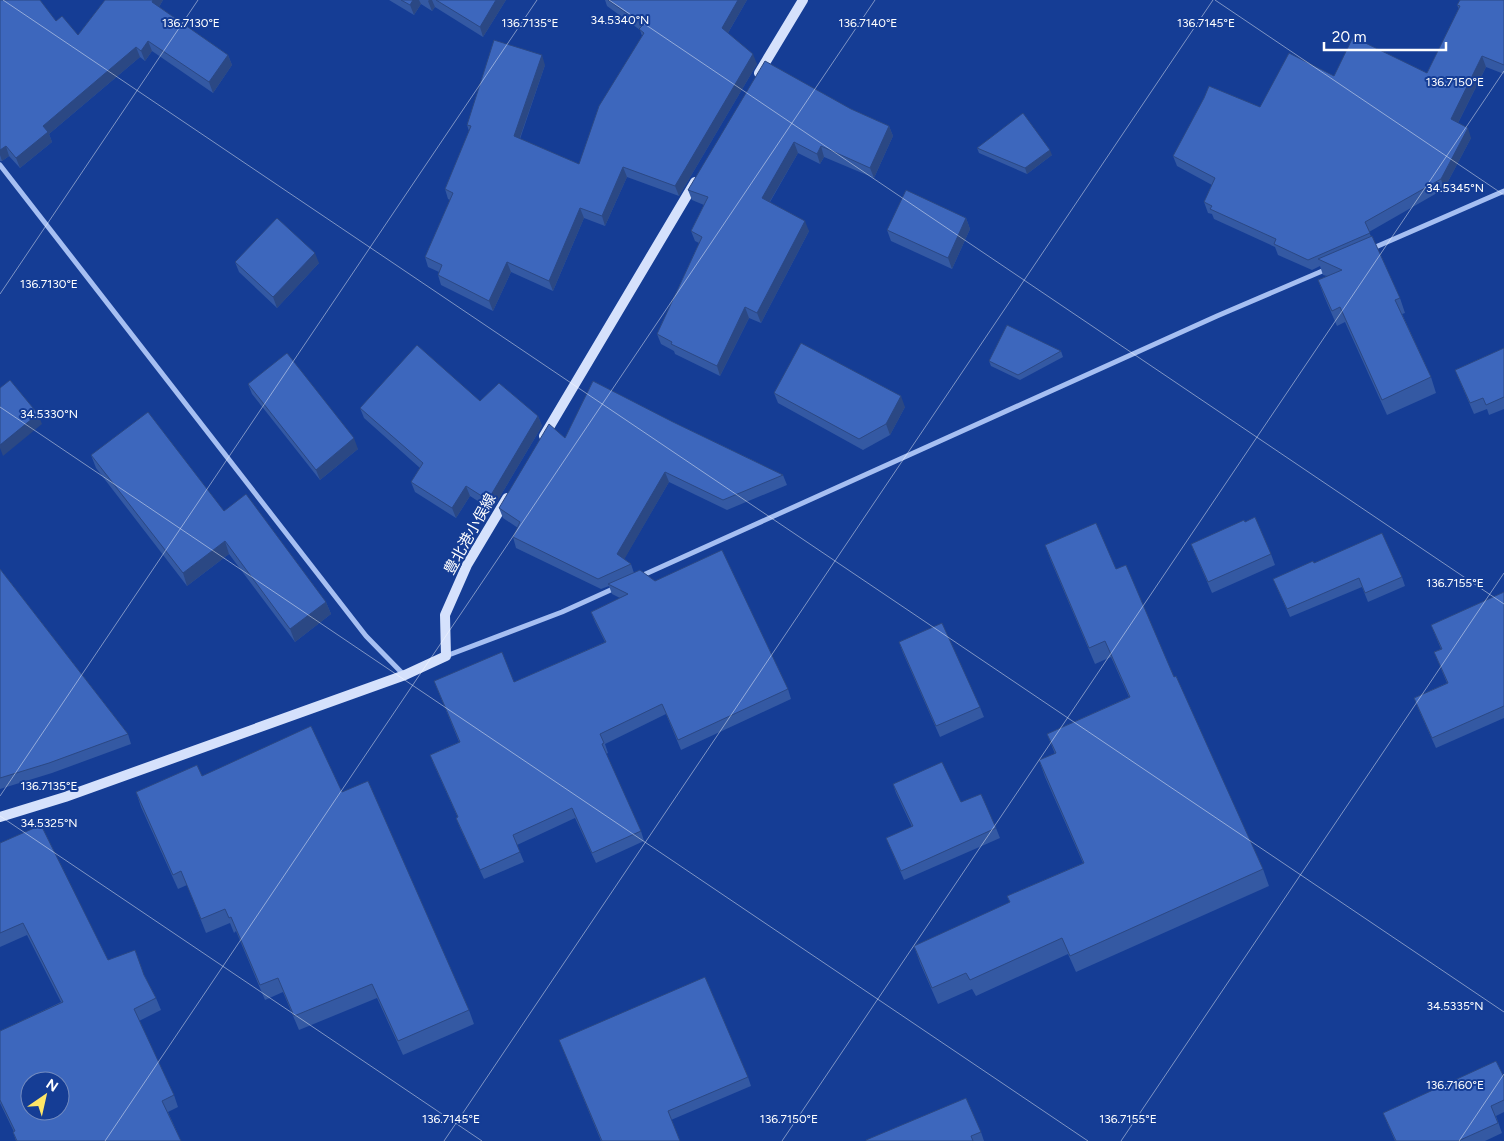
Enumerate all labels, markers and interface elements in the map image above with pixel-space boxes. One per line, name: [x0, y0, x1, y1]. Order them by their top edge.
text: 34.5340°N: [591, 13, 649, 27]
text: 136.7130°E: [162, 16, 220, 30]
text: 136.7135°E: [501, 16, 559, 30]
text: 136.7140°E: [839, 16, 897, 30]
text: 136.7145°E: [1177, 16, 1235, 30]
scale bar: [1324, 20, 1446, 52]
text: 20 m: [1332, 28, 1366, 46]
text: 136.7150°E: [1426, 75, 1484, 89]
text: 34.5345°N: [1426, 181, 1484, 195]
text: 136.7130°E: [20, 277, 78, 291]
text: 34.5330°N: [20, 407, 78, 421]
street label: 豊北港小俣線: [440, 490, 500, 578]
text: 136.7155°E: [1426, 576, 1484, 590]
text: 136.7135°E: [20, 779, 78, 793]
text: 34.5325°N: [20, 816, 78, 830]
text: 34.5335°N: [1426, 999, 1484, 1013]
north arrow: [20, 1071, 70, 1121]
text: N: [43, 1076, 61, 1096]
text: 136.7160°E: [1426, 1078, 1484, 1092]
text: 136.7145°E: [422, 1112, 480, 1126]
text: 136.7150°E: [760, 1112, 818, 1126]
text: 136.7155°E: [1099, 1112, 1157, 1126]

